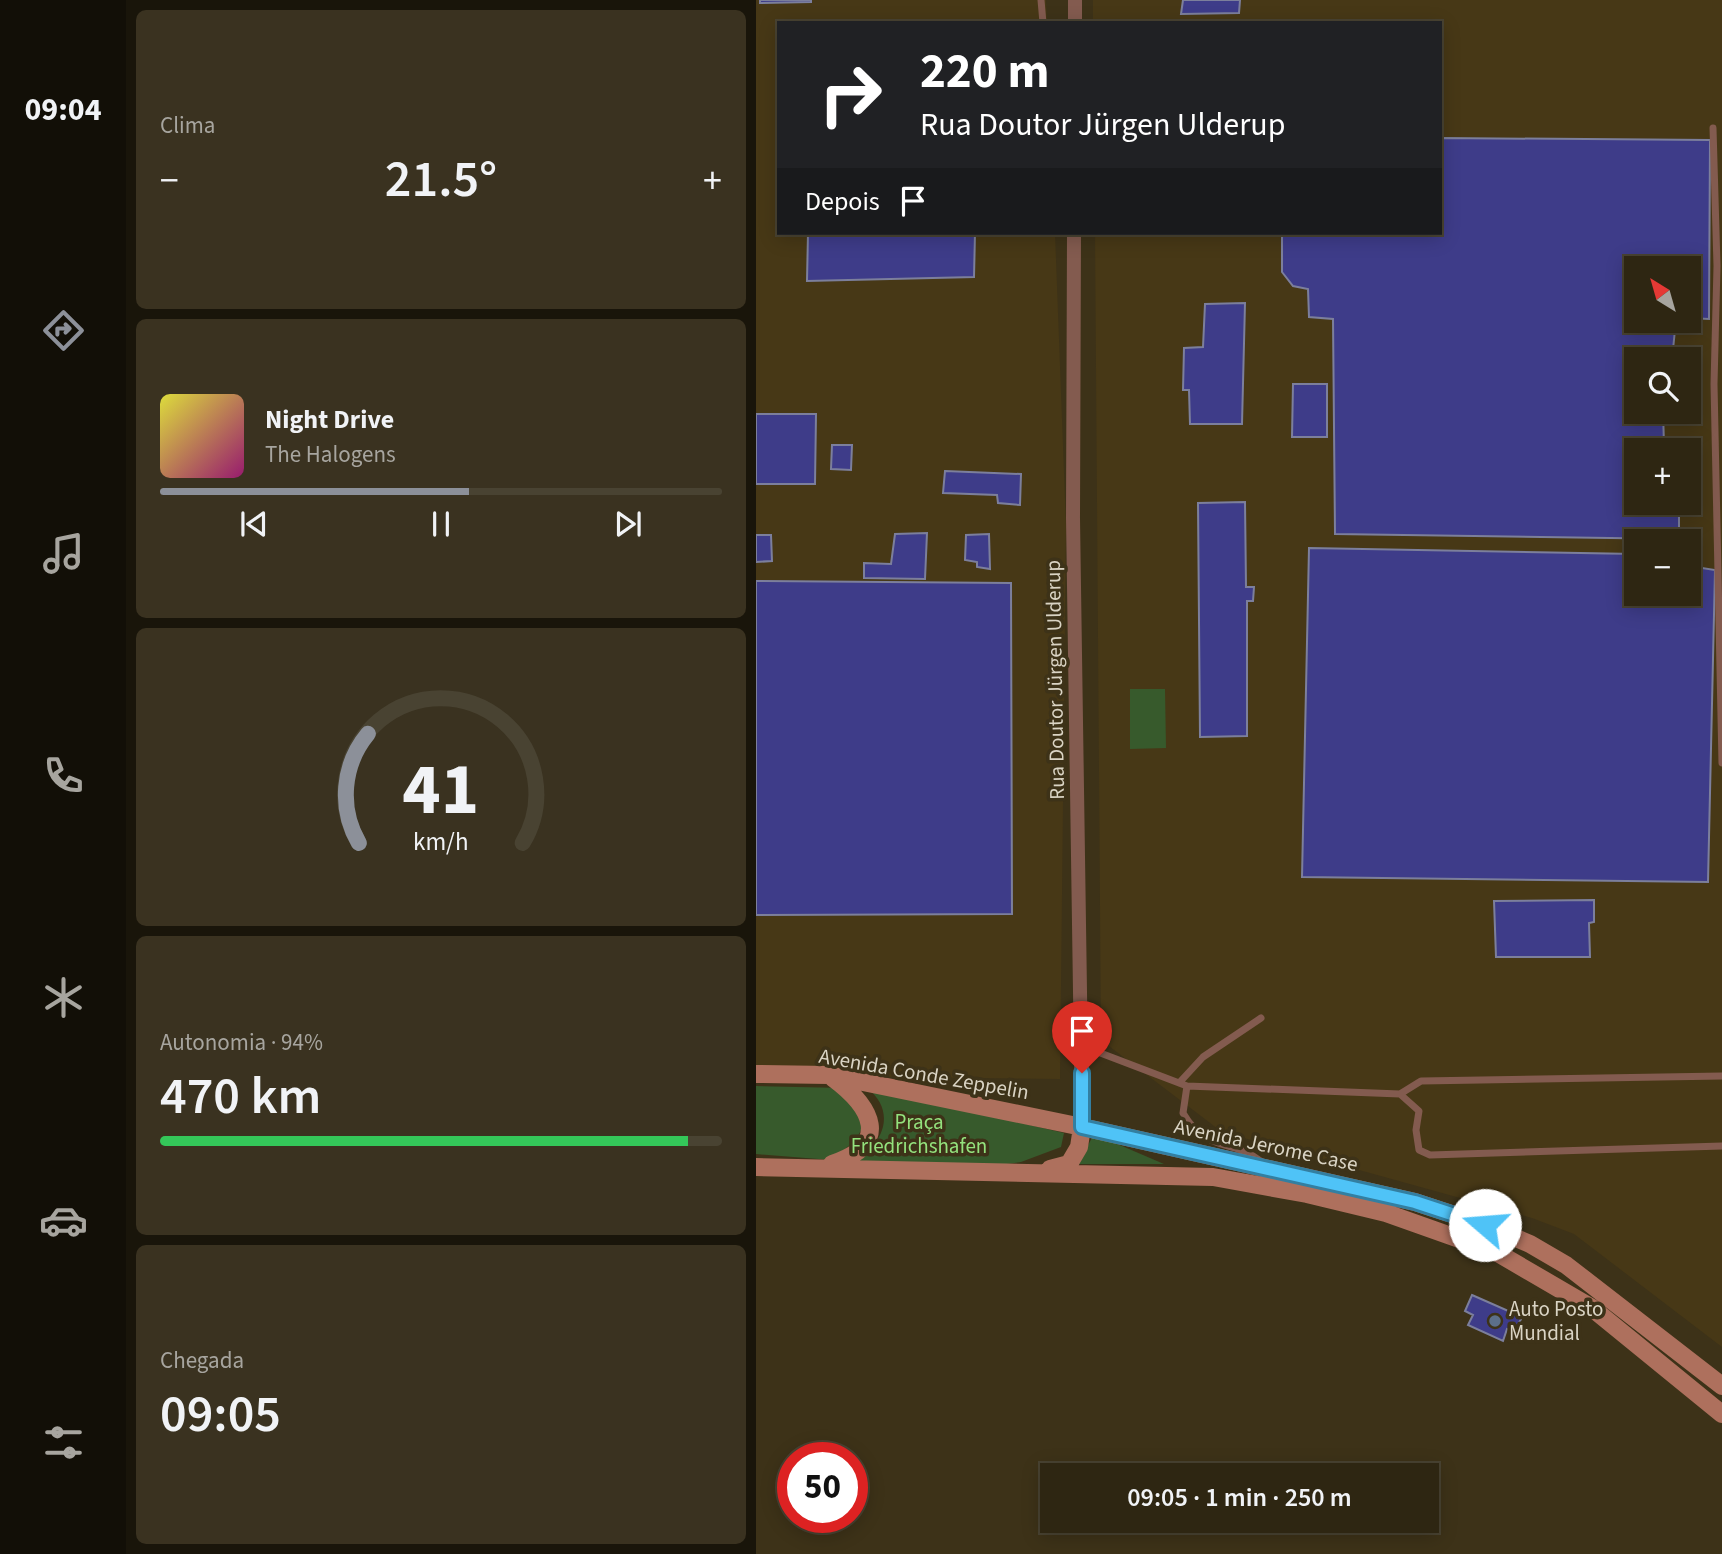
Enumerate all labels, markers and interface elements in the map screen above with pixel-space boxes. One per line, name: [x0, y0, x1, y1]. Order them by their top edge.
text: 220 m: [920, 37, 1049, 107]
icon: right: [805, 49, 896, 140]
text: 09:04: [24, 87, 102, 133]
text: Rua Doutor Jürgen Ulderup: [920, 102, 1286, 148]
text: Clima: [160, 109, 215, 142]
text: 21.5°: [385, 143, 497, 217]
text: −: [160, 154, 179, 208]
text: +: [703, 154, 722, 208]
icon: arrive: [894, 182, 932, 220]
text: Depois: [805, 183, 880, 220]
north arrow: [1624, 256, 1701, 332]
map controls: [1624, 256, 1701, 606]
icon: directions: [39, 306, 88, 355]
button: search: [1624, 347, 1701, 424]
text: Night Drive: [265, 401, 394, 438]
text: The Halogens: [265, 438, 396, 471]
button: +: [1624, 438, 1701, 515]
icon: previous: [235, 505, 273, 543]
icon: pause: [422, 505, 460, 543]
icon: next: [609, 505, 647, 543]
icon: music: [39, 529, 88, 578]
button: −: [1624, 529, 1701, 606]
street label: Rua Doutor Jürgen Ulderup: [1038, 560, 1072, 800]
text: 41: [403, 738, 479, 842]
icon: phone: [39, 751, 88, 800]
text: km/h: [413, 824, 469, 860]
icon: climate: [39, 973, 88, 1022]
pin: [1052, 1001, 1112, 1073]
icon: arrive: [1063, 1012, 1101, 1050]
text: Autonomia · 94%: [160, 1026, 323, 1059]
street label: Avenida Conde Zeppelin: [817, 1041, 1031, 1107]
text: 470 km: [160, 1060, 321, 1134]
park label: Praça Friedrichshafen: [851, 1107, 987, 1161]
street label: Avenida Jerome Case: [1171, 1111, 1361, 1179]
position arrow: [1448, 1188, 1522, 1262]
icon: car: [39, 1196, 88, 1245]
place label: Auto Posto Mundial: [1509, 1294, 1603, 1348]
marker: Auto Posto Mundial: [1487, 1313, 1503, 1329]
text: Chegada: [160, 1344, 244, 1377]
text: 09:05: [160, 1378, 281, 1452]
icon: filters: [39, 1418, 88, 1467]
speed limit sign: 50: [777, 1442, 868, 1533]
text: 09:05 · 1 min · 250 m: [1127, 1479, 1352, 1516]

